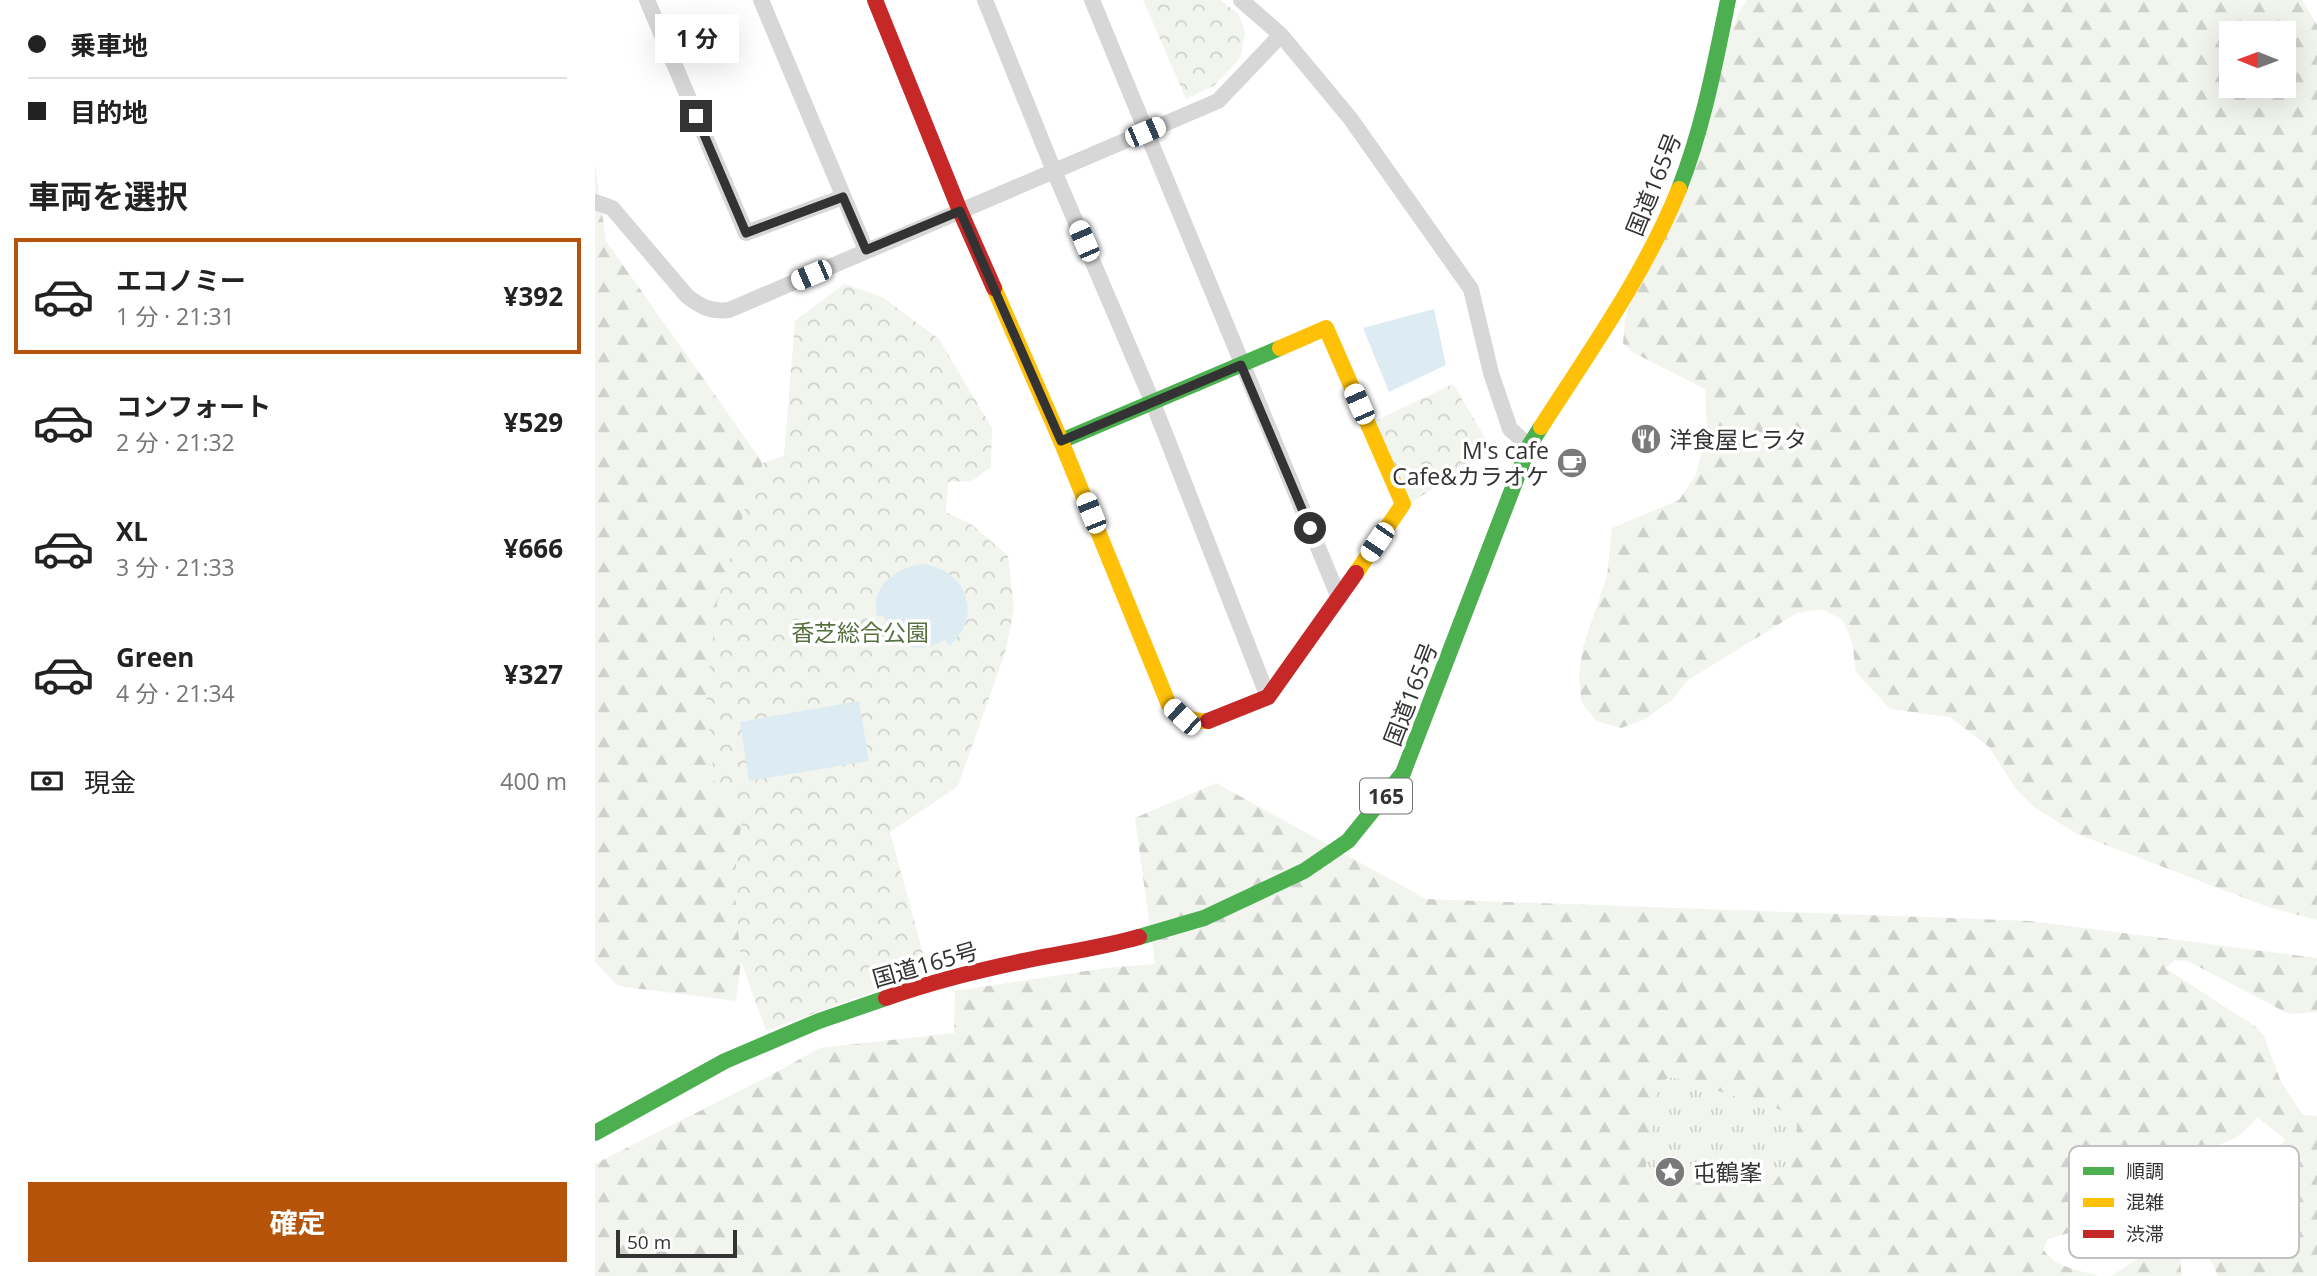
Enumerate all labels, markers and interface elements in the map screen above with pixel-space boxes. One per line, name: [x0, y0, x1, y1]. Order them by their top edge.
callout: 1 分: [654, 15, 738, 64]
north arrow: [2219, 21, 2296, 98]
map controls: [2219, 21, 2296, 98]
text: 1 分: [676, 22, 718, 54]
text: 乗車地: [70, 27, 148, 63]
text: 目的地: [70, 94, 148, 130]
route end: [680, 100, 712, 132]
car: [1122, 114, 1169, 150]
street label: 国道165号: [1618, 128, 1688, 240]
text: 車両を選択: [28, 174, 188, 217]
car: [1067, 218, 1102, 264]
car: [788, 257, 835, 293]
text: エコノミー: [116, 262, 246, 298]
icon: car: [32, 265, 95, 328]
text: ¥392: [504, 278, 563, 314]
text: 1 分 · 21:31: [116, 300, 235, 332]
car: [1341, 381, 1378, 427]
text: コンフォート: [116, 388, 271, 424]
icon: car: [32, 391, 95, 454]
text: ¥529: [504, 404, 563, 440]
restaurant icon: 洋食屋ヒラタ: [1629, 422, 1663, 456]
place label: 洋食屋ヒラタ: [1669, 423, 1807, 455]
text: 2 分 · 21:32: [116, 426, 235, 458]
place label: M's cafe Cafe&カラオケ: [1392, 434, 1549, 492]
cafe icon: M's cafe Cafe&カラオケ: [1555, 446, 1589, 480]
car: [1074, 490, 1109, 536]
route start: [1294, 512, 1326, 544]
text: XL: [116, 513, 148, 549]
icon: car: [32, 517, 95, 580]
car: [1357, 519, 1398, 565]
text: ¥666: [504, 530, 563, 566]
text: 3 分 · 21:33: [116, 551, 235, 583]
park label: 香芝総合公園: [791, 616, 929, 648]
street label: 国道165号: [1376, 638, 1444, 750]
text: Green: [116, 639, 194, 675]
icon: car: [32, 643, 95, 706]
text: ¥327: [504, 656, 563, 692]
text: 4 分 · 21:34: [116, 677, 235, 709]
car: [1160, 695, 1205, 739]
icon: cash: [28, 762, 66, 800]
text: 現金: [84, 764, 136, 800]
text: 400 m: [500, 765, 567, 797]
road number: 165: [1360, 778, 1412, 814]
street label: 国道165号: [868, 934, 982, 994]
legend: [2069, 1146, 2299, 1258]
place icon: 屯鶴峯: [1653, 1155, 1687, 1189]
place label: 屯鶴峯: [1693, 1156, 1762, 1188]
text: 順調: [2126, 1158, 2164, 1184]
button: 確定: [28, 1182, 567, 1262]
text: 混雑: [2126, 1189, 2164, 1215]
text: 渋滞: [2126, 1221, 2164, 1247]
scale bar: [616, 1227, 737, 1259]
text: 50 m: [627, 1229, 671, 1255]

